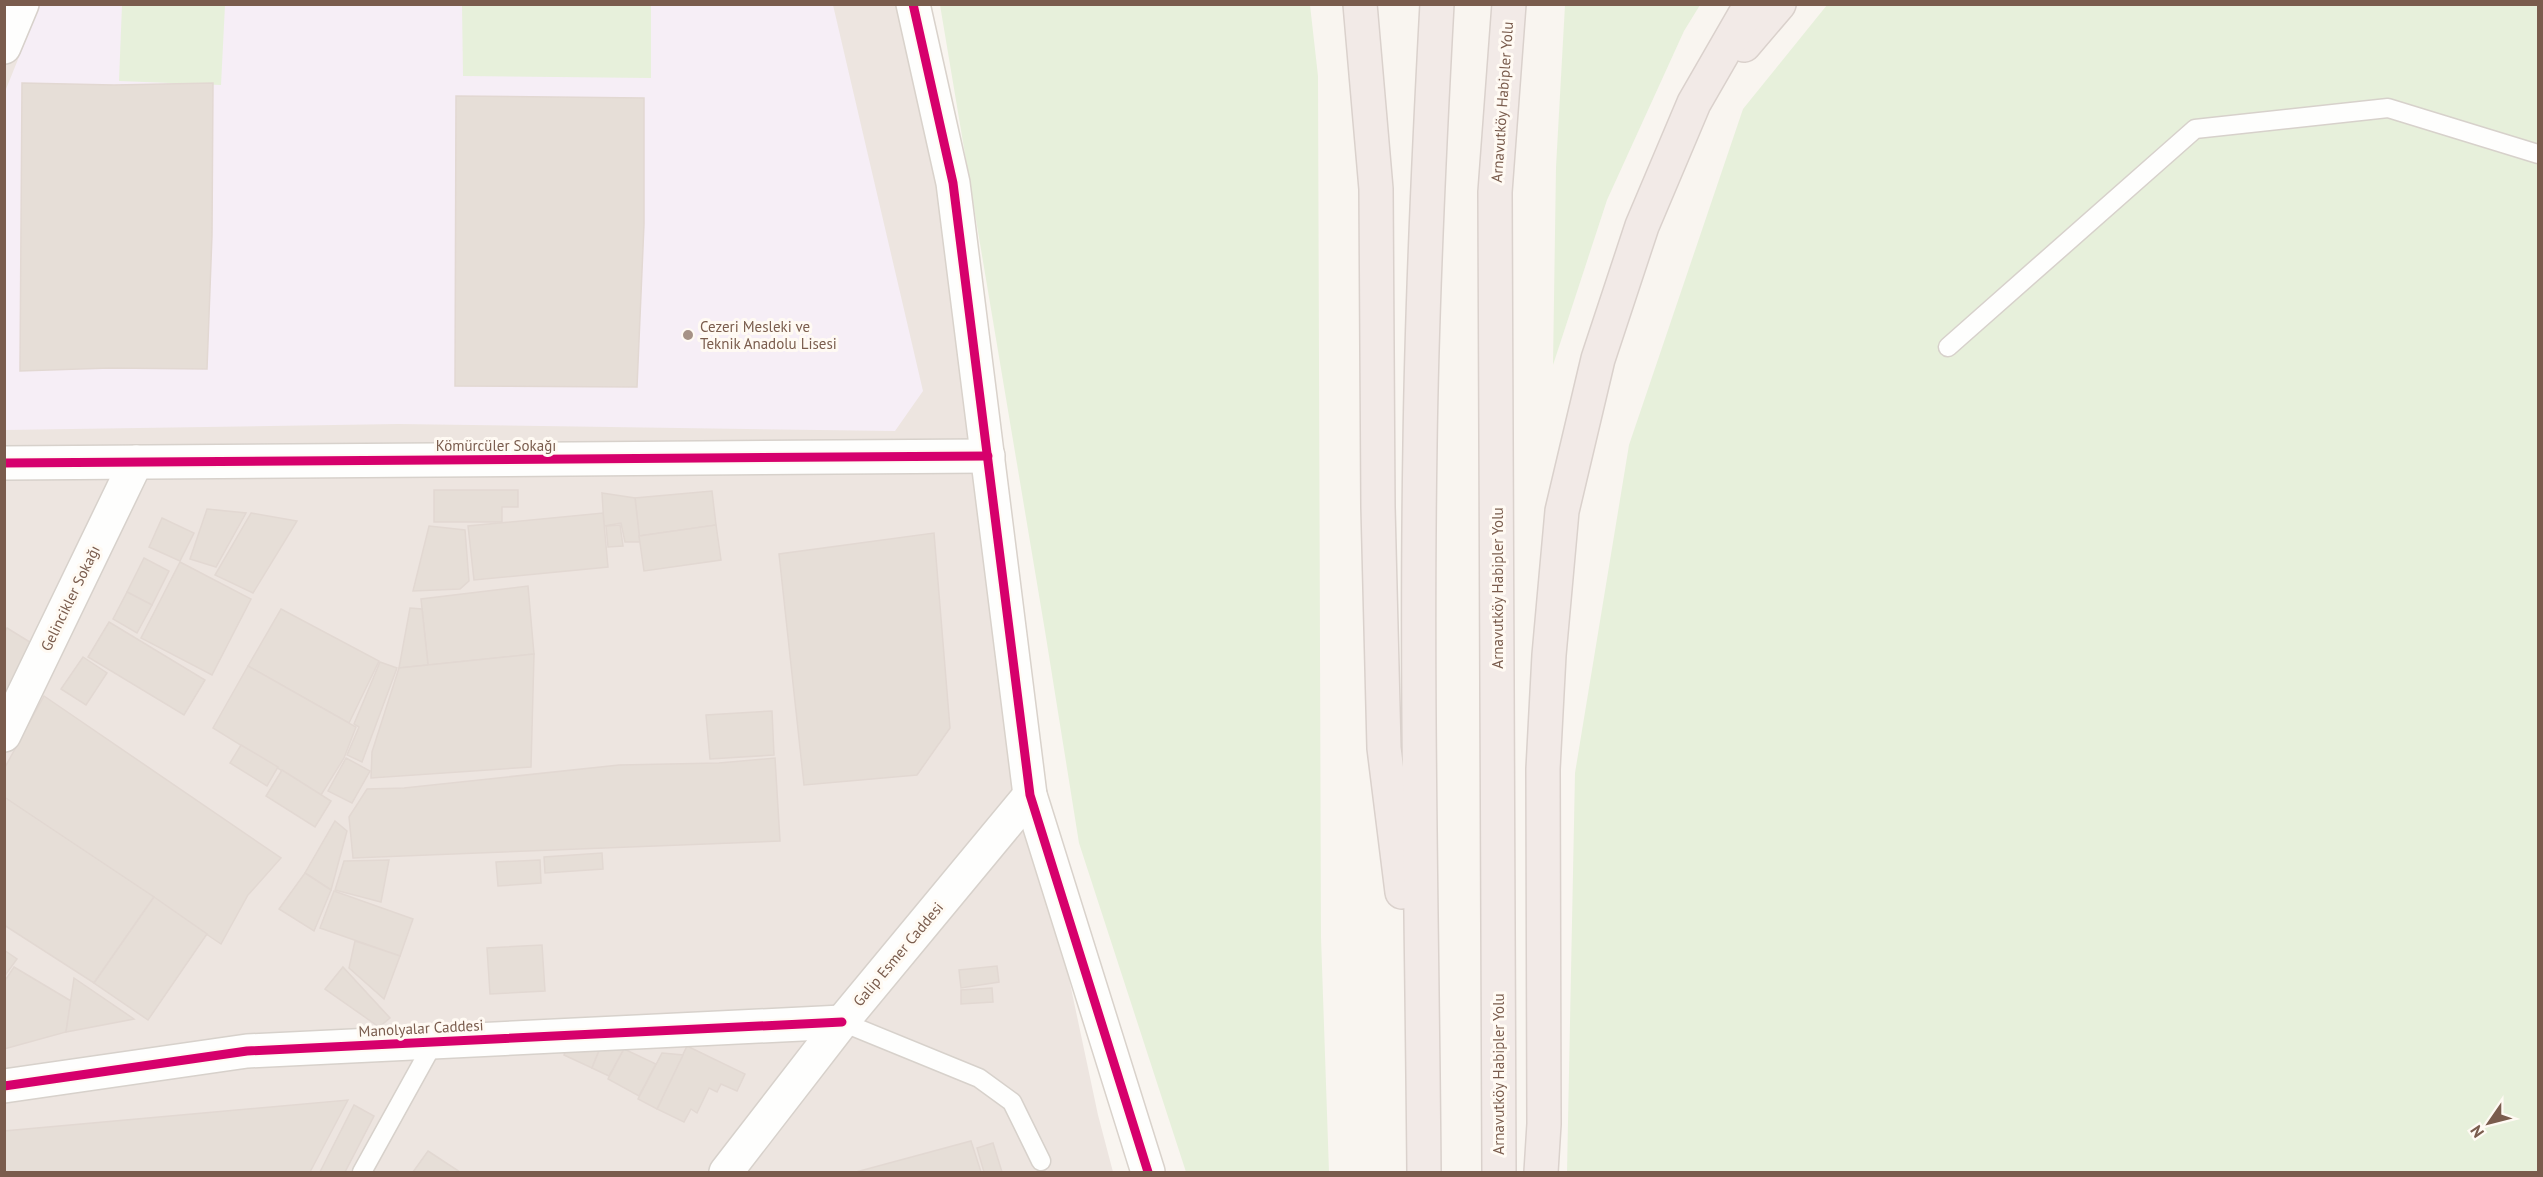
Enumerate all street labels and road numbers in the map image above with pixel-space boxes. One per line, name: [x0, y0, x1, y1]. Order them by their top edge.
street label: Arnavutköy Habipler Yolu: [1487, 21, 1517, 183]
street label: Kömürcüler Sokağı: [436, 436, 556, 455]
street label: Arnavutköy Habipler Yolu: [1488, 507, 1507, 669]
street label: Gelincikler Sokağı: [36, 542, 104, 654]
street label: Galip Esmer Caddesi: [849, 898, 947, 1010]
street label: Arnavutköy Habipler Yolu: [1489, 993, 1508, 1155]
street label: Manolyalar Caddesi: [358, 1015, 484, 1041]

